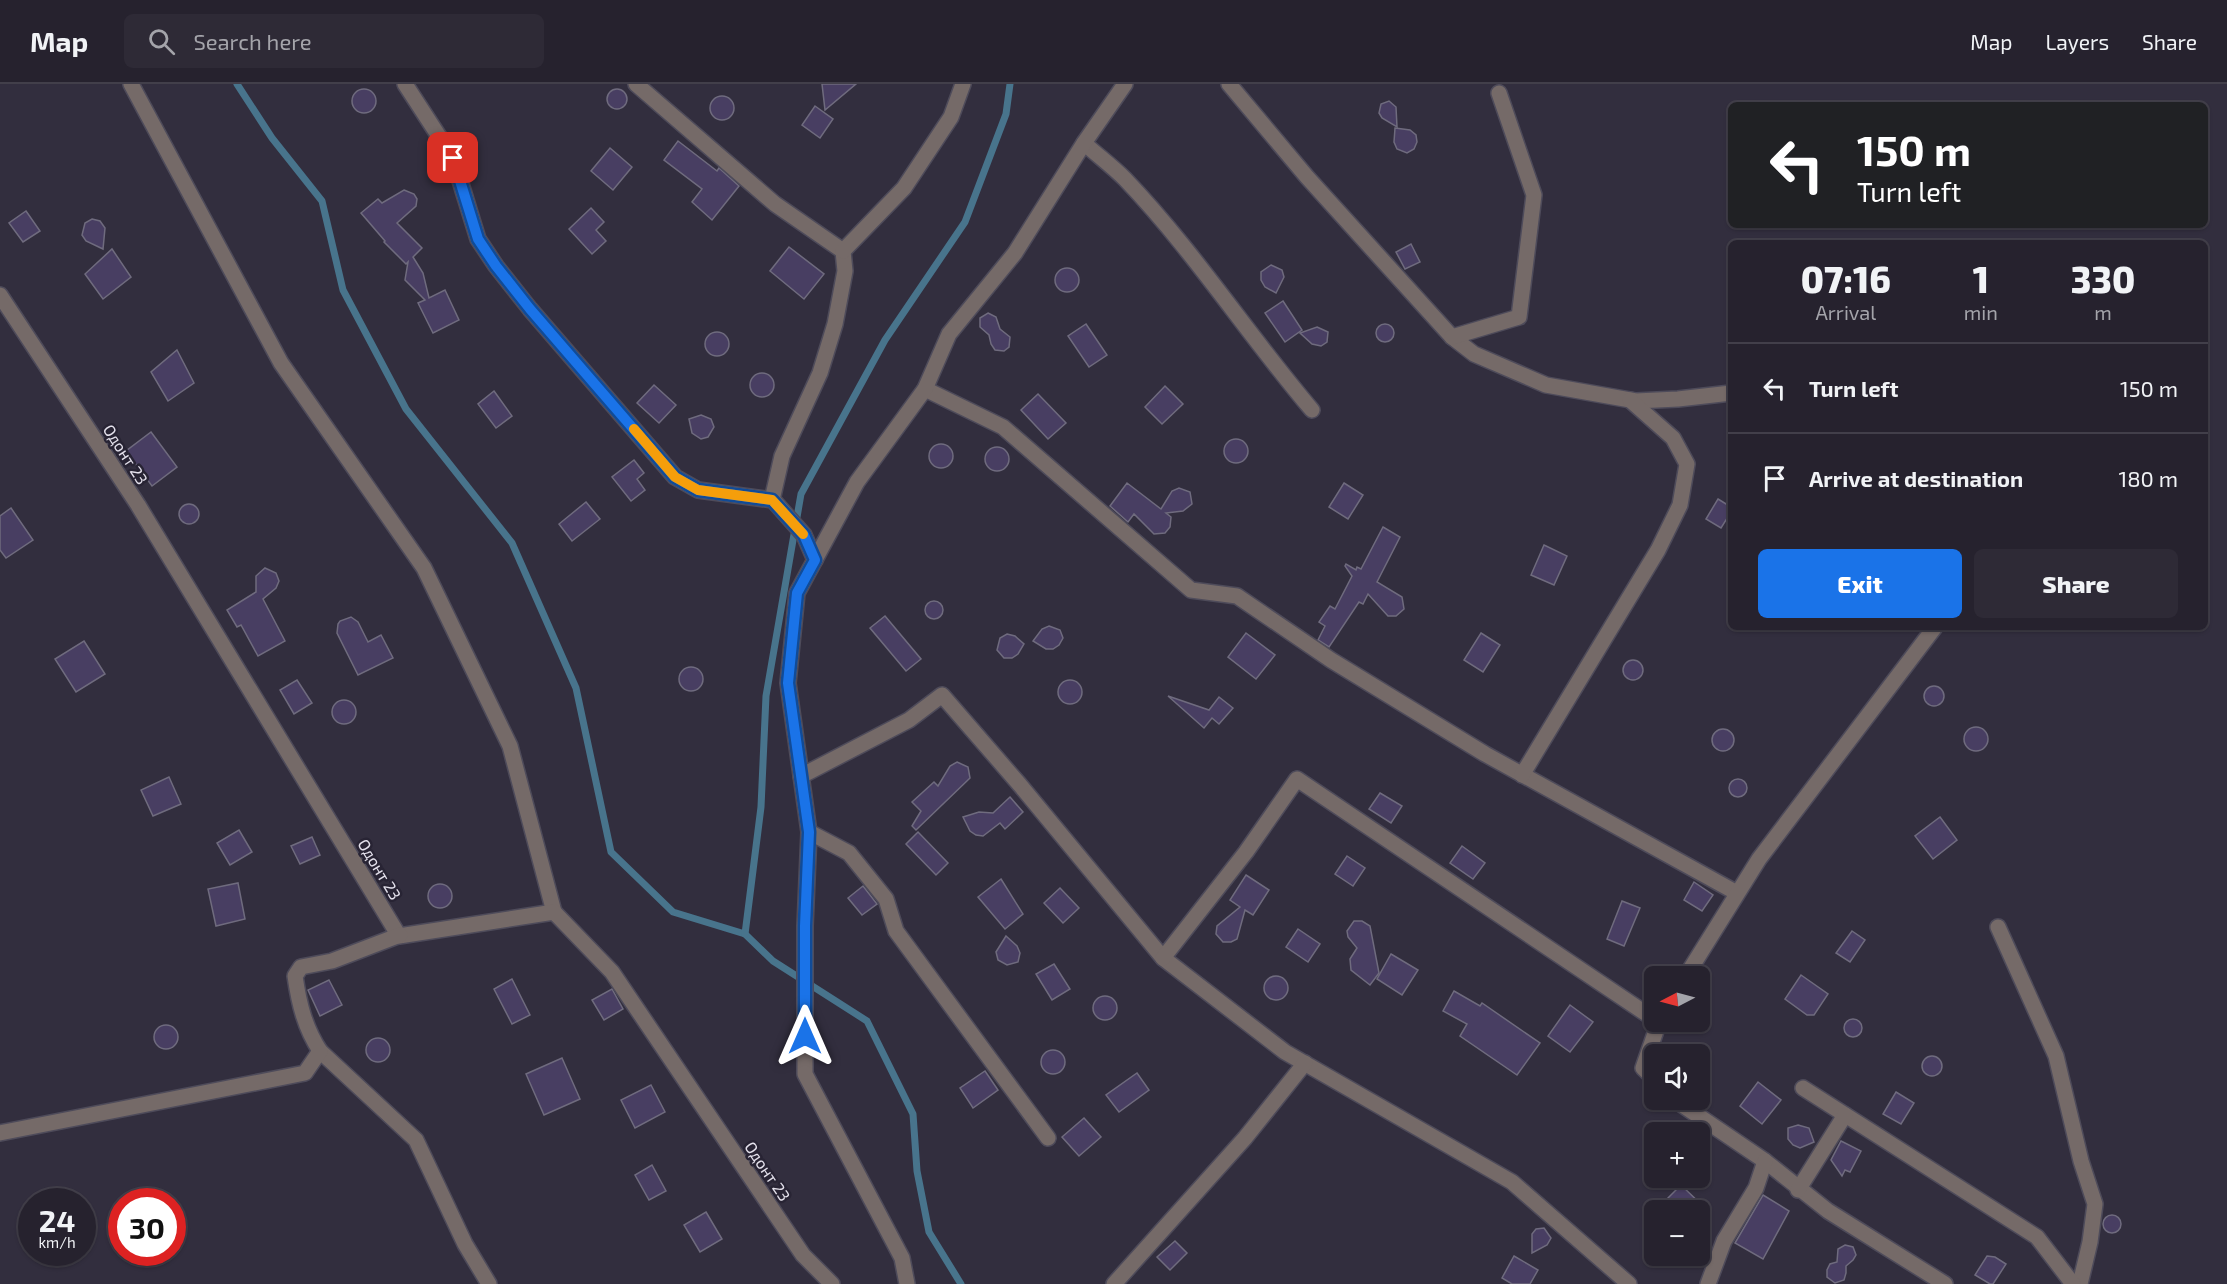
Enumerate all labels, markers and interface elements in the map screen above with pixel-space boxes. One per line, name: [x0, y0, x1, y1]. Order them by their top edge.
search box: [124, 14, 544, 68]
text: Map: [30, 24, 88, 58]
icon: search: [145, 25, 178, 58]
text: Search here: [193, 28, 312, 54]
text: Map: [1970, 29, 2012, 54]
text: Layers: [2045, 29, 2109, 54]
text: Share: [2142, 29, 2197, 54]
text: 150 m: [1857, 124, 1971, 174]
icon: left: [1758, 126, 1836, 204]
pin: [427, 132, 478, 183]
icon: arrive: [436, 141, 469, 174]
text: Turn left: [1857, 175, 1961, 207]
text: 07:16: [1801, 257, 1891, 300]
text: 1: [1973, 257, 1989, 300]
text: 330: [2071, 257, 2135, 300]
text: Arrival: [1815, 300, 1876, 324]
text: min: [1964, 300, 1998, 324]
text: m: [2094, 300, 2112, 324]
icon: left: [1758, 372, 1791, 405]
text: Turn left: [1809, 375, 1898, 401]
text: 150 m: [2120, 375, 2178, 401]
street label: Одонт 23: [100, 420, 152, 488]
icon: arrive: [1758, 462, 1791, 495]
text: Arrive at destination: [1809, 465, 2023, 491]
text: 180 m: [2118, 465, 2178, 491]
button: Exit: [1758, 549, 1962, 618]
button: Share: [1974, 549, 2178, 618]
street label: Одонт 23: [354, 835, 406, 903]
north arrow: [1644, 966, 1710, 1032]
map controls: [1644, 966, 1710, 1266]
position arrow: [773, 1004, 837, 1068]
button: sound: [1644, 1044, 1710, 1110]
button: +: [1644, 1122, 1710, 1188]
street label: Одонт 23: [741, 1138, 795, 1204]
speed limit sign: 30: [108, 1188, 186, 1266]
button: −: [1644, 1200, 1710, 1266]
text: 24: [39, 1202, 75, 1238]
text: km/h: [38, 1233, 76, 1251]

